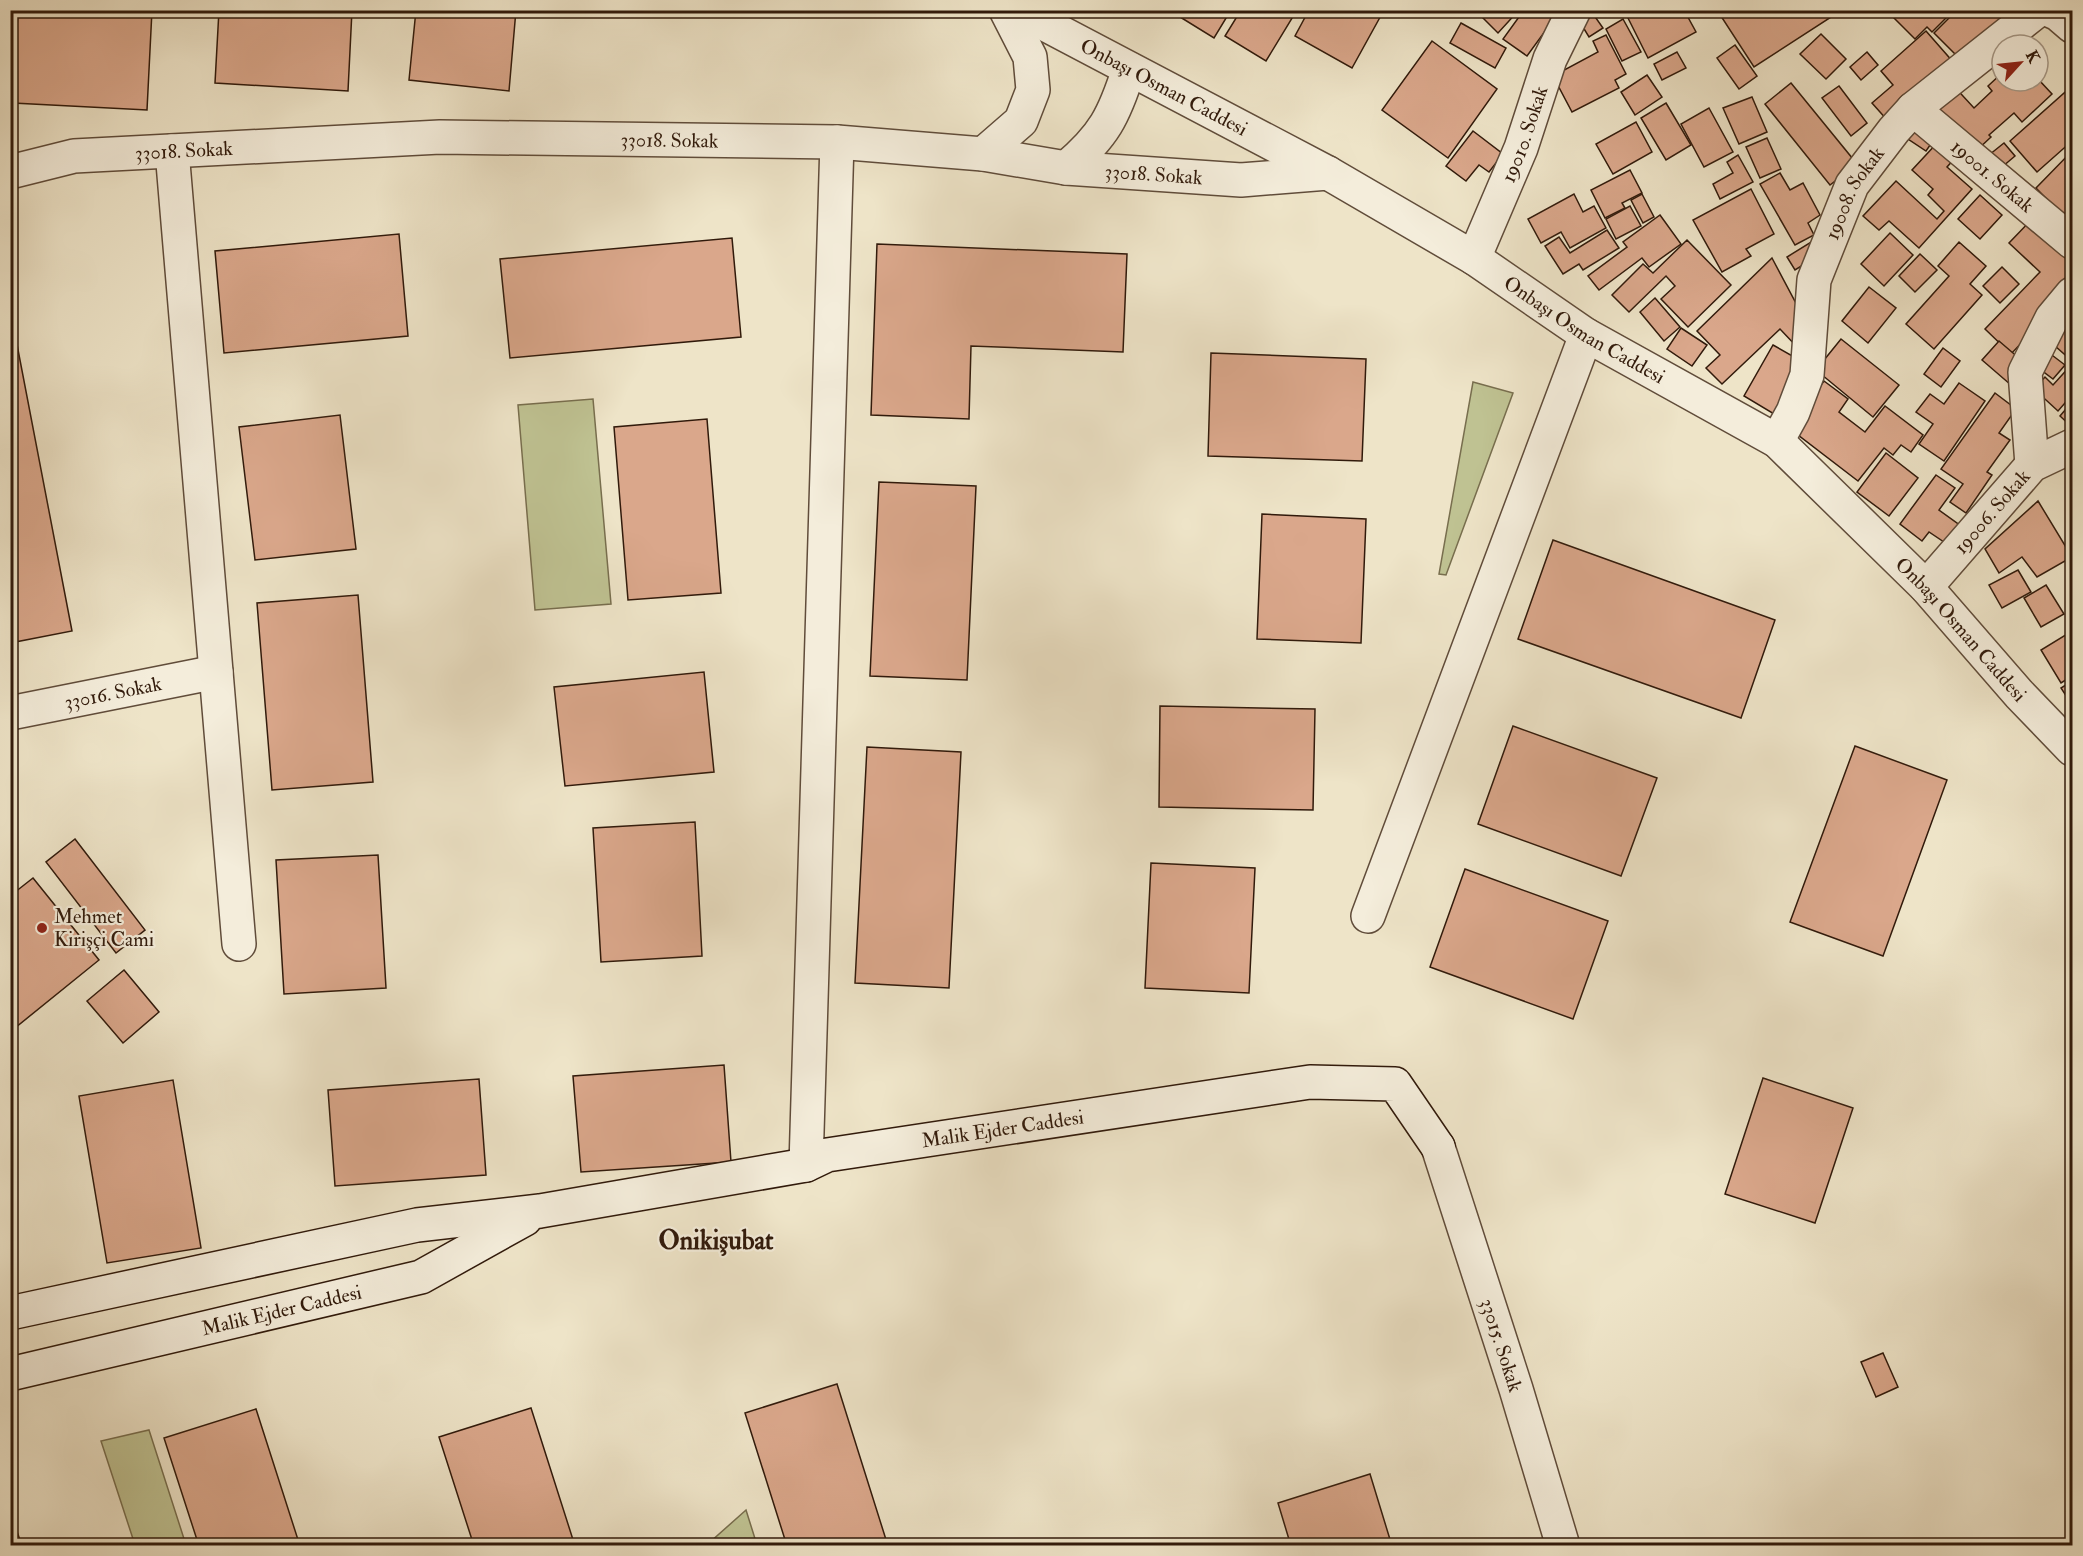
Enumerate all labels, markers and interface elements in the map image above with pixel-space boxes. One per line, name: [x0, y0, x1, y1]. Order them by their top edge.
street label: Onbaşı Osman Caddesi: [1076, 33, 1252, 141]
north arrow: [1990, 33, 2050, 93]
text: K: [2021, 47, 2044, 67]
street label: 19010. Sokak: [1496, 82, 1554, 186]
street label: 33018. Sokak: [620, 127, 719, 154]
street label: 19001. Sokak: [1946, 134, 2039, 218]
street label: 33018. Sokak: [134, 136, 234, 166]
street label: 19008. Sokak: [1819, 141, 1890, 244]
street label: 33018. Sokak: [1104, 159, 1204, 190]
street label: Onbaşı Osman Caddesi: [1499, 270, 1669, 389]
street label: 19006. Sokak: [1948, 464, 2036, 559]
street label: Onbaşı Osman Caddesi: [1890, 552, 2032, 707]
street label: 33016. Sokak: [62, 671, 164, 715]
place label: Mehmet Kirişçi Cami: [54, 904, 154, 952]
marker: Mehmet Kirişçi Cami: [35, 921, 49, 935]
street label: Malik Ejder Caddesi: [920, 1104, 1085, 1154]
district label: Onikişubat: [658, 1225, 774, 1257]
street label: Malik Ejder Caddesi: [199, 1279, 364, 1341]
street label: 33015. Sokak: [1475, 1295, 1528, 1396]

